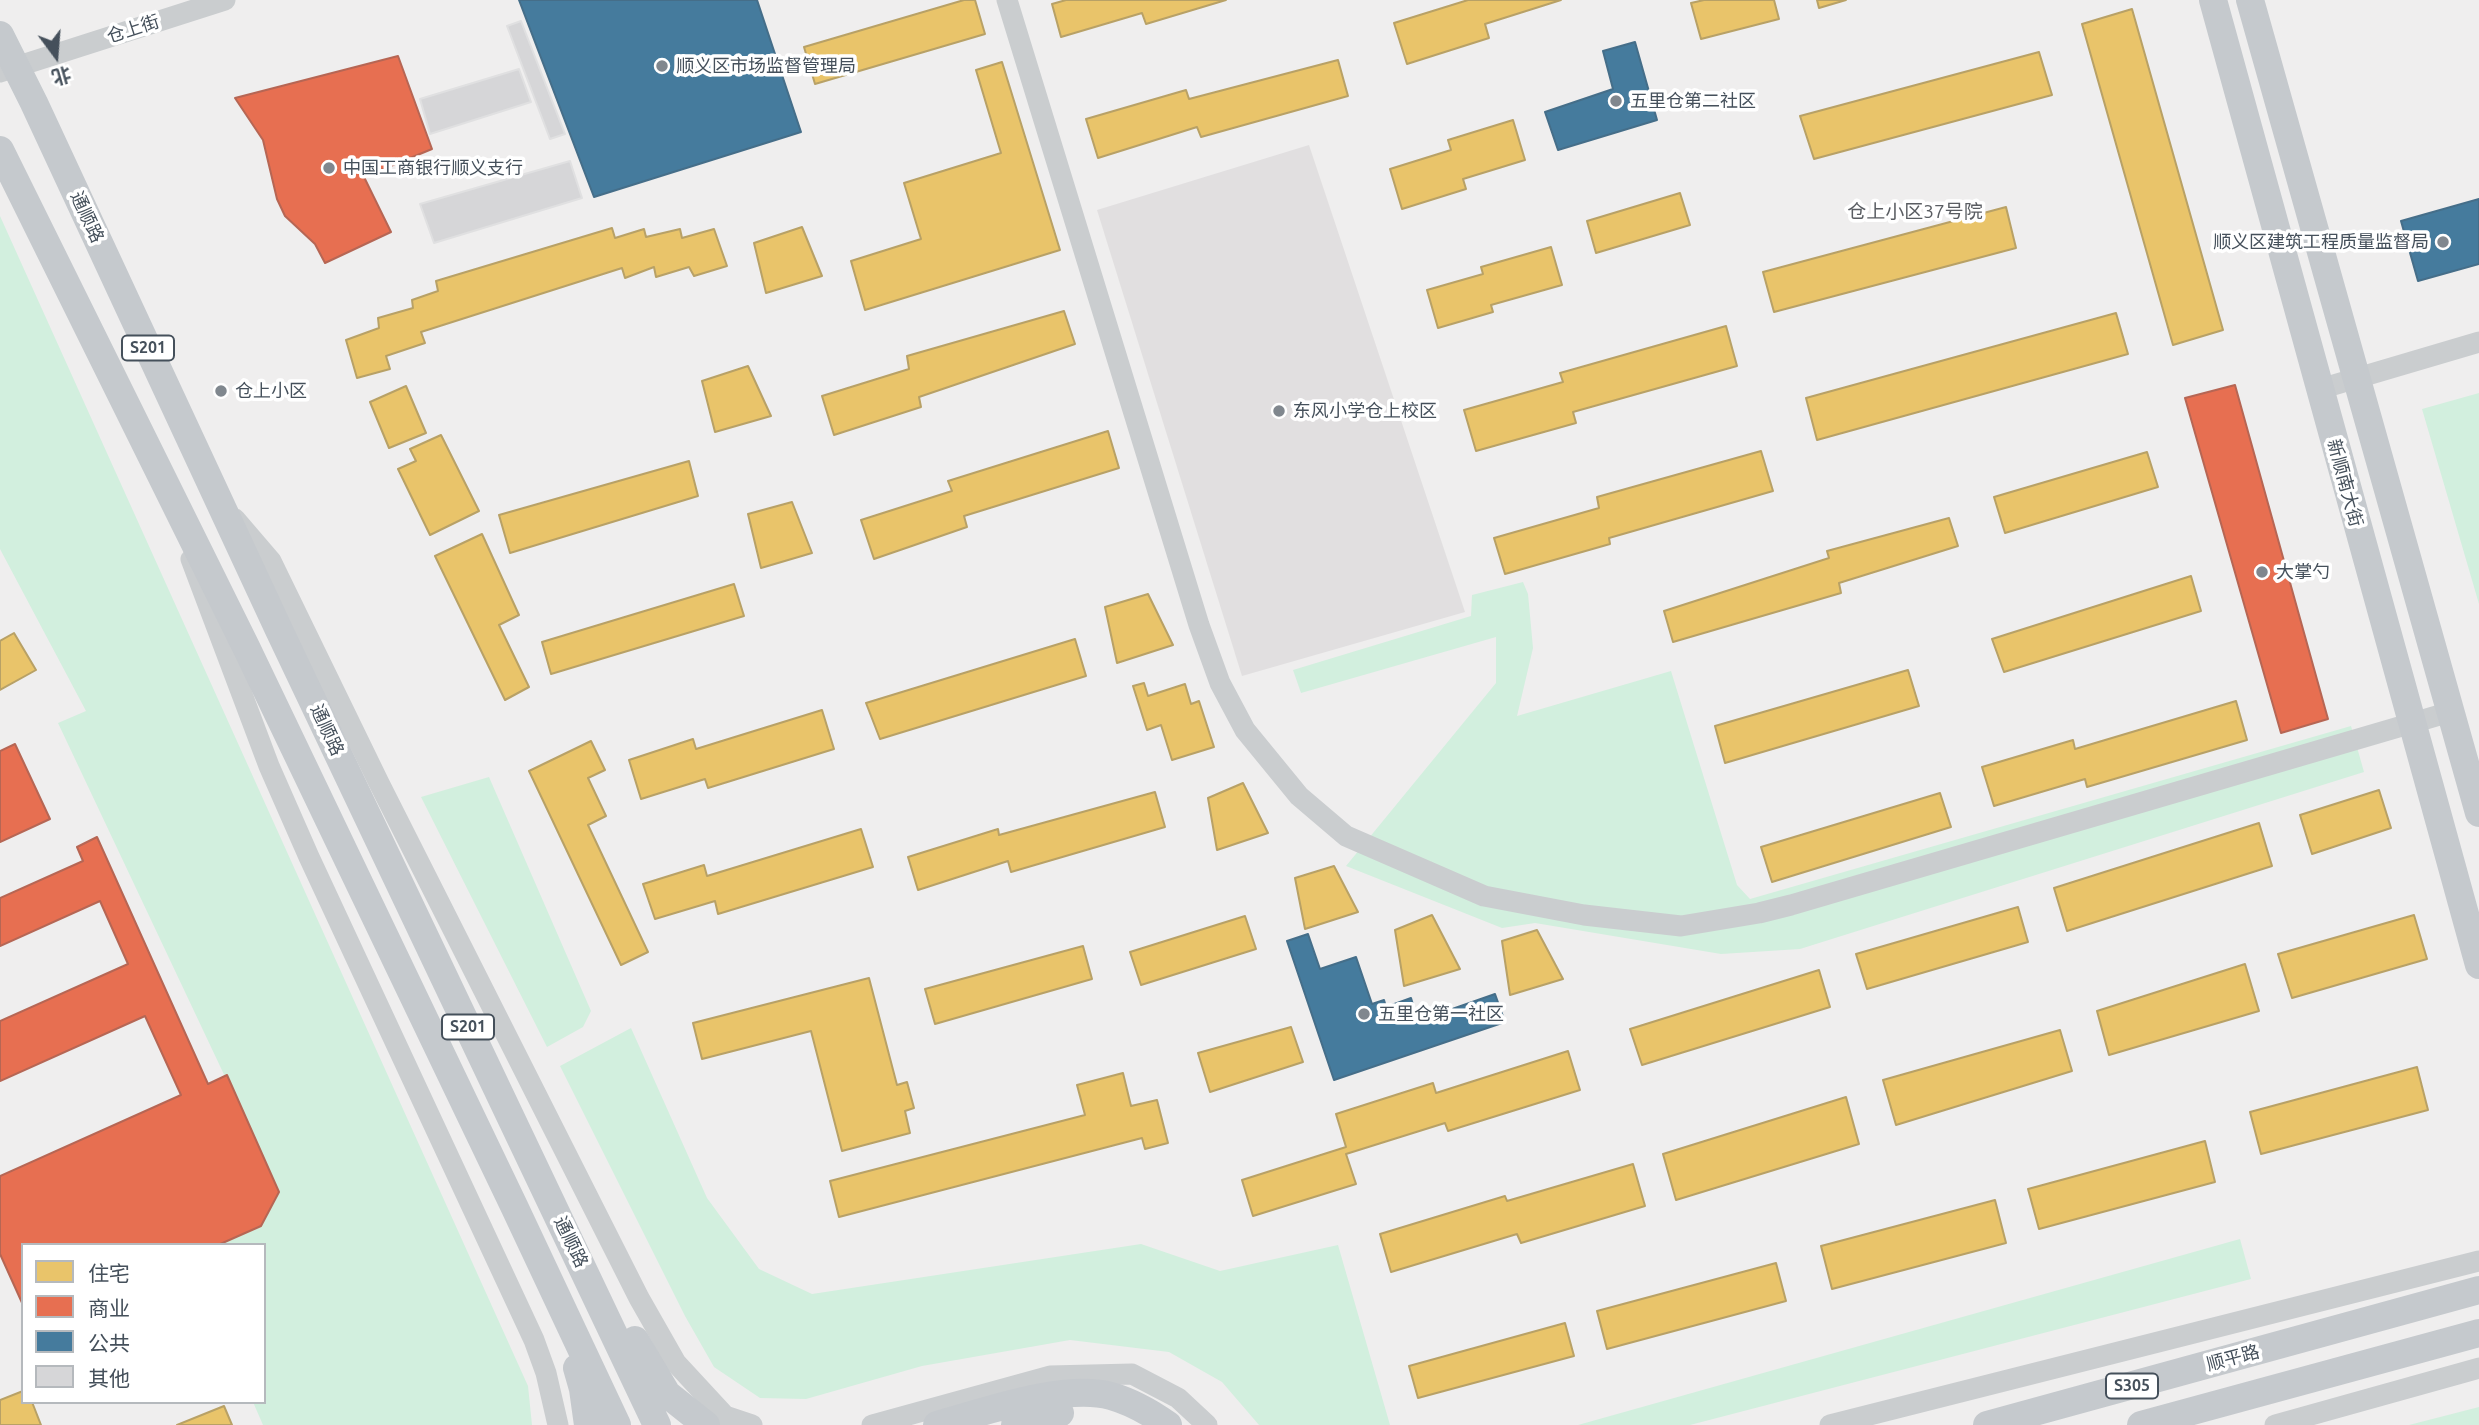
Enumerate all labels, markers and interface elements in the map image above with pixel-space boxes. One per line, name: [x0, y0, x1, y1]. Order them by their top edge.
street label: 仓上街: [104, 10, 162, 48]
north arrow: [21, 21, 91, 91]
place label: 顺义区市场监督管理局: [676, 55, 856, 77]
marker: 顺义区市场监督管理局: [654, 58, 670, 74]
text: 北: [50, 63, 74, 89]
place label: 五里仓第二社区: [1630, 90, 1756, 112]
marker: 五里仓第二社区: [1608, 93, 1624, 109]
place label: 中国工商银行顺义支行: [343, 157, 523, 179]
marker: 中国工商银行顺义支行: [321, 160, 337, 176]
street label: 通顺路: [66, 188, 108, 246]
district label: 仓上小区37号院: [1847, 201, 1983, 223]
place label: 顺义区建筑工程质量监督局: [2213, 231, 2429, 253]
marker: 顺义区建筑工程质量监督局: [2435, 234, 2451, 250]
road number: S201: [122, 336, 174, 360]
place label: 仓上小区: [235, 380, 307, 402]
marker: 仓上小区: [213, 383, 229, 399]
place label: 东风小学仓上校区: [1293, 400, 1437, 422]
marker: 东风小学仓上校区: [1271, 403, 1287, 419]
street label: 新顺南大街: [2323, 437, 2367, 529]
place label: 大掌勺: [2276, 561, 2330, 583]
marker: 大掌勺: [2254, 564, 2270, 580]
street label: 通顺路: [306, 701, 348, 759]
place label: 五里仓第一社区: [1378, 1003, 1504, 1025]
marker: 五里仓第一社区: [1356, 1006, 1372, 1022]
road number: S201: [442, 1015, 494, 1040]
street label: 通顺路: [549, 1213, 593, 1271]
legend: [21, 1243, 266, 1404]
text: 住宅: [88, 1261, 130, 1285]
text: 商业: [88, 1296, 130, 1320]
text: 公共: [88, 1331, 130, 1355]
street label: 顺平路: [2204, 1341, 2262, 1375]
text: 其他: [88, 1366, 130, 1390]
road number: S305: [2106, 1374, 2158, 1398]

